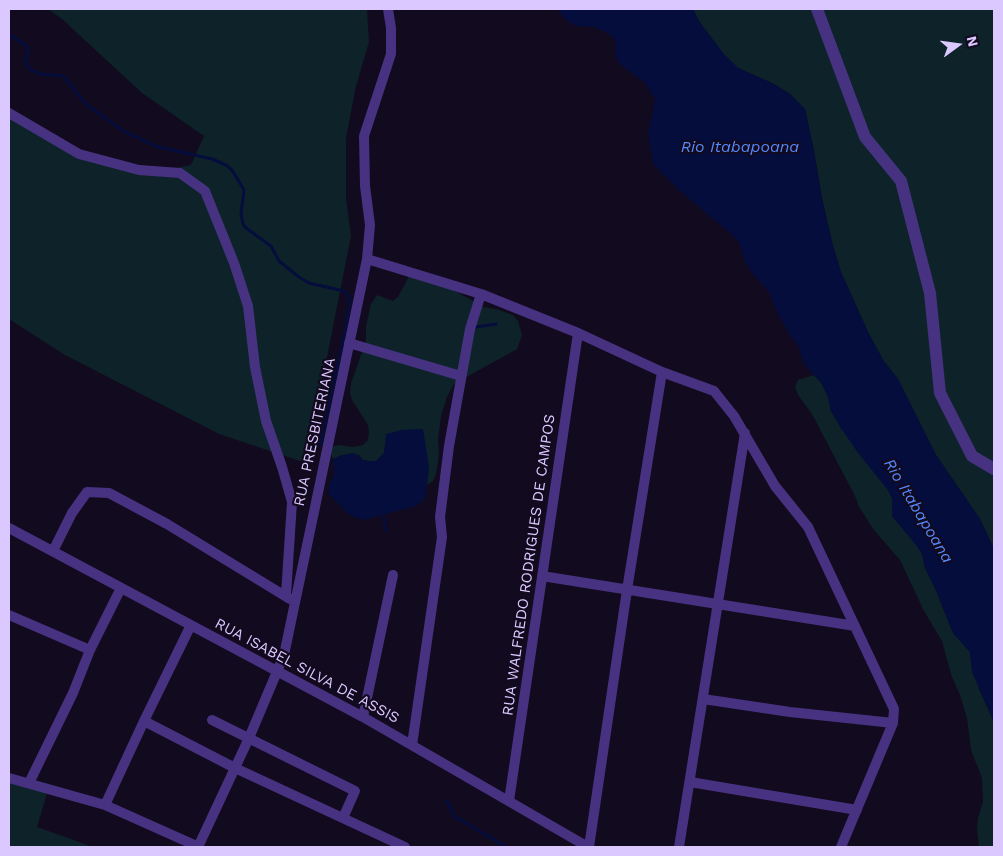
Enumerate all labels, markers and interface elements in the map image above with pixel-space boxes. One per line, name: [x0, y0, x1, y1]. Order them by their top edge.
north arrow: [933, 20, 983, 70]
text: N: [964, 34, 982, 48]
water label: Rio Itabapoana: [681, 137, 799, 157]
street label: RUA PRESBITERIANA: [290, 356, 340, 508]
street label: RUA WALFREDO RODRIGUES DE CAMPOS: [499, 413, 559, 717]
water label: Rio Itabapoana: [879, 455, 957, 567]
street label: RUA ISABEL SILVA DE ASSIS: [212, 615, 402, 727]

